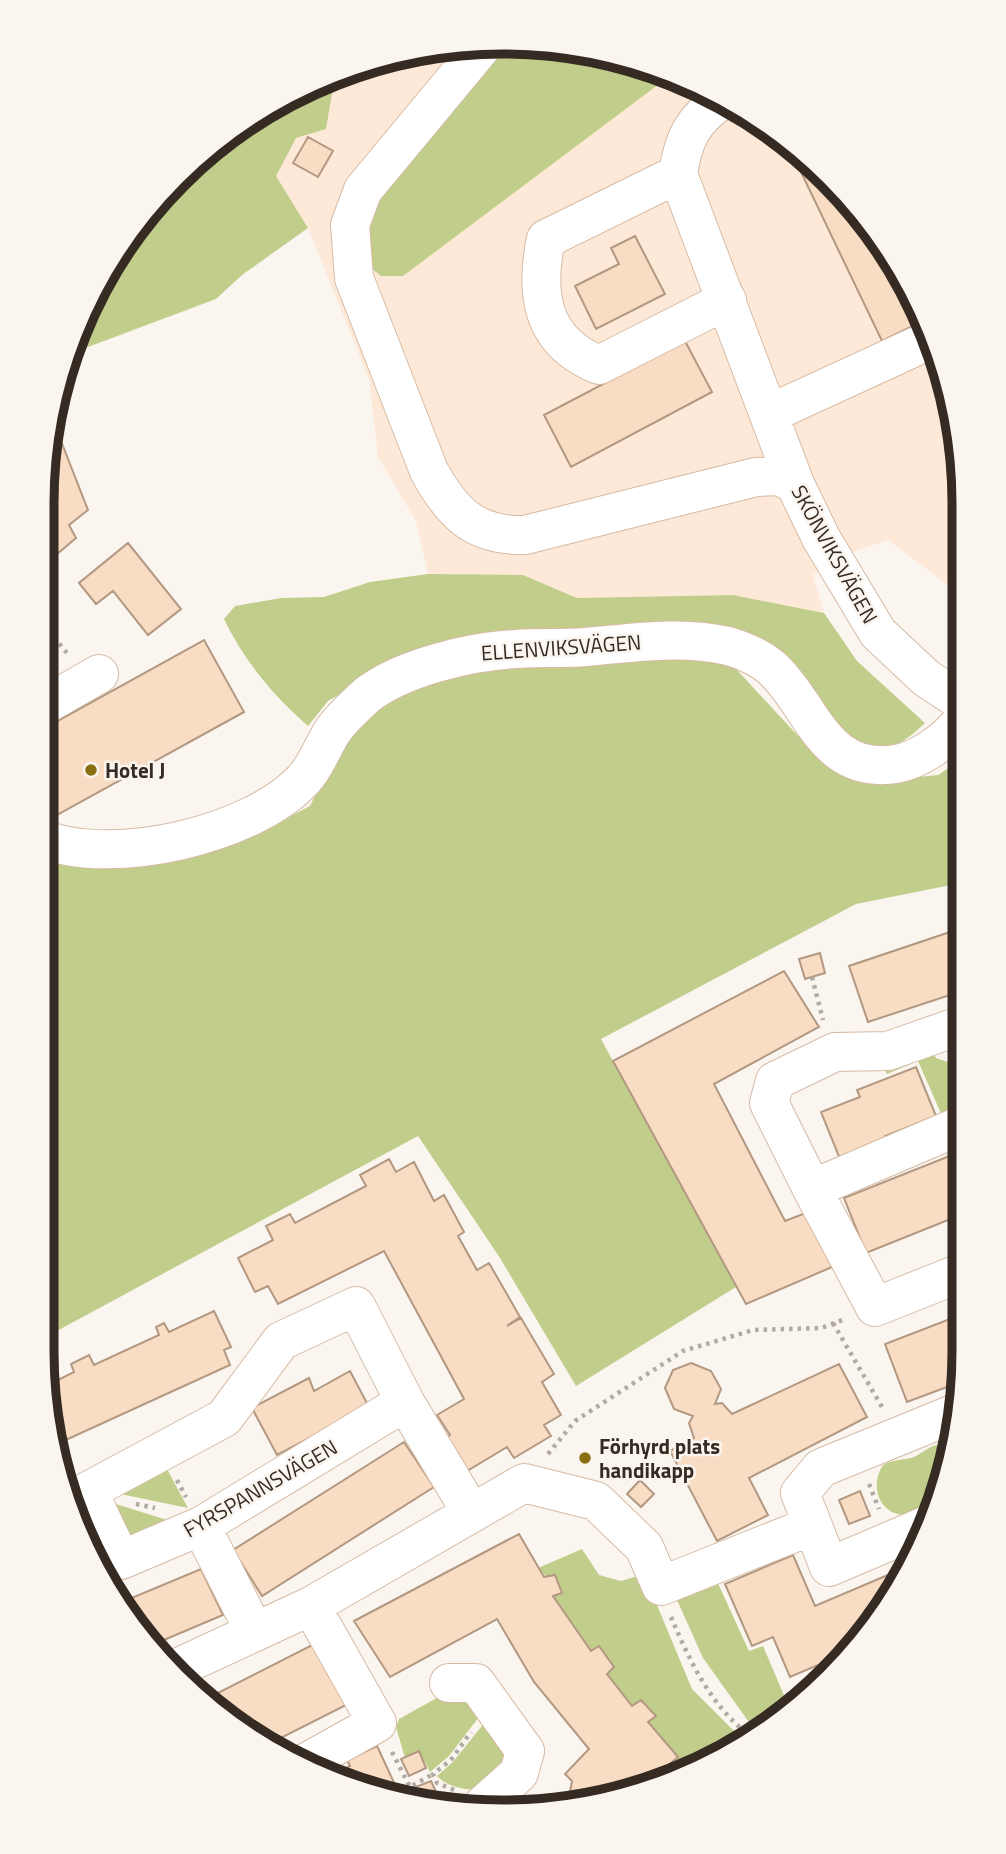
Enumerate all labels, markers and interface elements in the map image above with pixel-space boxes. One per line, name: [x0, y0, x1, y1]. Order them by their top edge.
street label: SKÖNVIKSVÄGEN: [784, 479, 886, 629]
street label: ELLENVIKSVÄGEN: [480, 625, 642, 669]
place label: Hotel J: [105, 754, 165, 786]
marker: Hotel J: [83, 762, 99, 778]
place label: Förhyrd plats handikapp: [599, 1430, 720, 1486]
street label: FYRSPANNSVÄGEN: [177, 1431, 343, 1545]
marker: Förhyrd plats handikapp: [577, 1450, 593, 1466]

